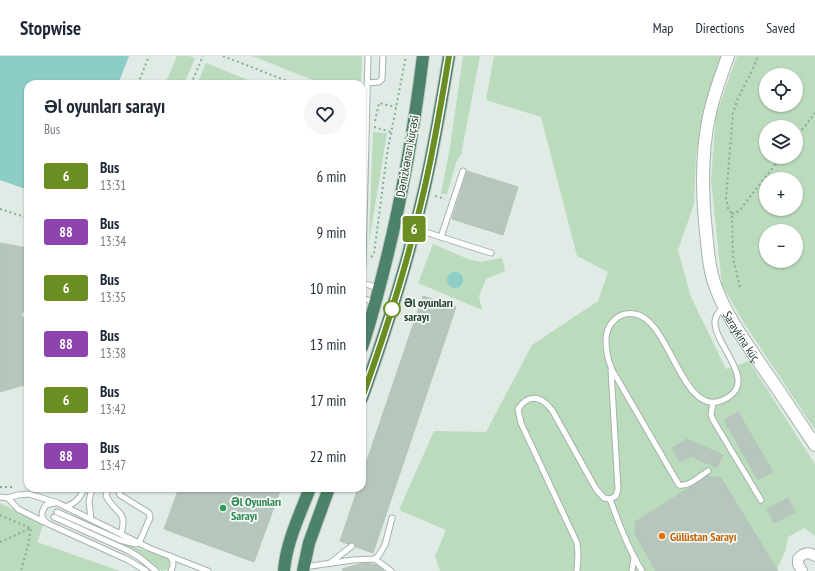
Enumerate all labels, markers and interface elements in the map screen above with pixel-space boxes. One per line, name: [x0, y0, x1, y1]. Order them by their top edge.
text: Stopwise: [20, 16, 81, 40]
text: Map: [653, 19, 673, 37]
text: Directions: [695, 19, 744, 37]
text: Saved: [766, 19, 795, 37]
map controls: [759, 68, 803, 268]
button: locate: [759, 68, 803, 112]
button: heart: [304, 93, 346, 135]
text: Əl oyunları sarayı: [44, 94, 165, 118]
street label: Dənizkənarı küçəsi: [392, 114, 422, 198]
button: layers: [759, 120, 803, 164]
text: Bus: [44, 121, 60, 138]
text: Bus: [100, 158, 119, 177]
text: 6: [63, 167, 69, 185]
text: 6 min: [316, 167, 346, 186]
button: +: [759, 172, 803, 216]
text: 13:31: [100, 177, 126, 194]
text: Bus: [100, 214, 119, 233]
line badge: 6: [401, 216, 427, 242]
text: 6: [411, 220, 417, 238]
text: 88: [59, 223, 73, 241]
text: 9 min: [316, 223, 346, 242]
button: −: [759, 224, 803, 268]
text: 13:34: [100, 233, 126, 250]
text: Bus: [100, 270, 119, 289]
text: 6: [63, 279, 69, 297]
text: 10 min: [310, 279, 346, 298]
text: 13:35: [100, 289, 126, 306]
place label: Əl oyunları sarayı: [404, 295, 453, 324]
marker: Əl oyunları sarayı: [383, 300, 401, 318]
street label: Saraykina küç.: [720, 308, 765, 365]
text: Bus: [100, 326, 119, 345]
text: 88: [59, 335, 73, 353]
text: 13 min: [310, 335, 346, 354]
text: 13:38: [100, 345, 126, 362]
text: Bus: [100, 382, 119, 401]
text: 6: [63, 391, 69, 409]
text: 17 min: [310, 391, 346, 410]
text: 13:42: [100, 401, 126, 418]
text: Bus: [100, 438, 119, 457]
text: 88: [59, 447, 73, 465]
text: 22 min: [310, 447, 346, 466]
text: 13:47: [100, 457, 126, 474]
place label: Əl Oyunları Sarayı: [231, 494, 281, 523]
marker: Əl Oyunları Sarayı: [218, 503, 228, 513]
place label: Gülüstan Sarayı: [670, 529, 737, 544]
marker: Gülüstan Sarayı: [657, 531, 667, 541]

